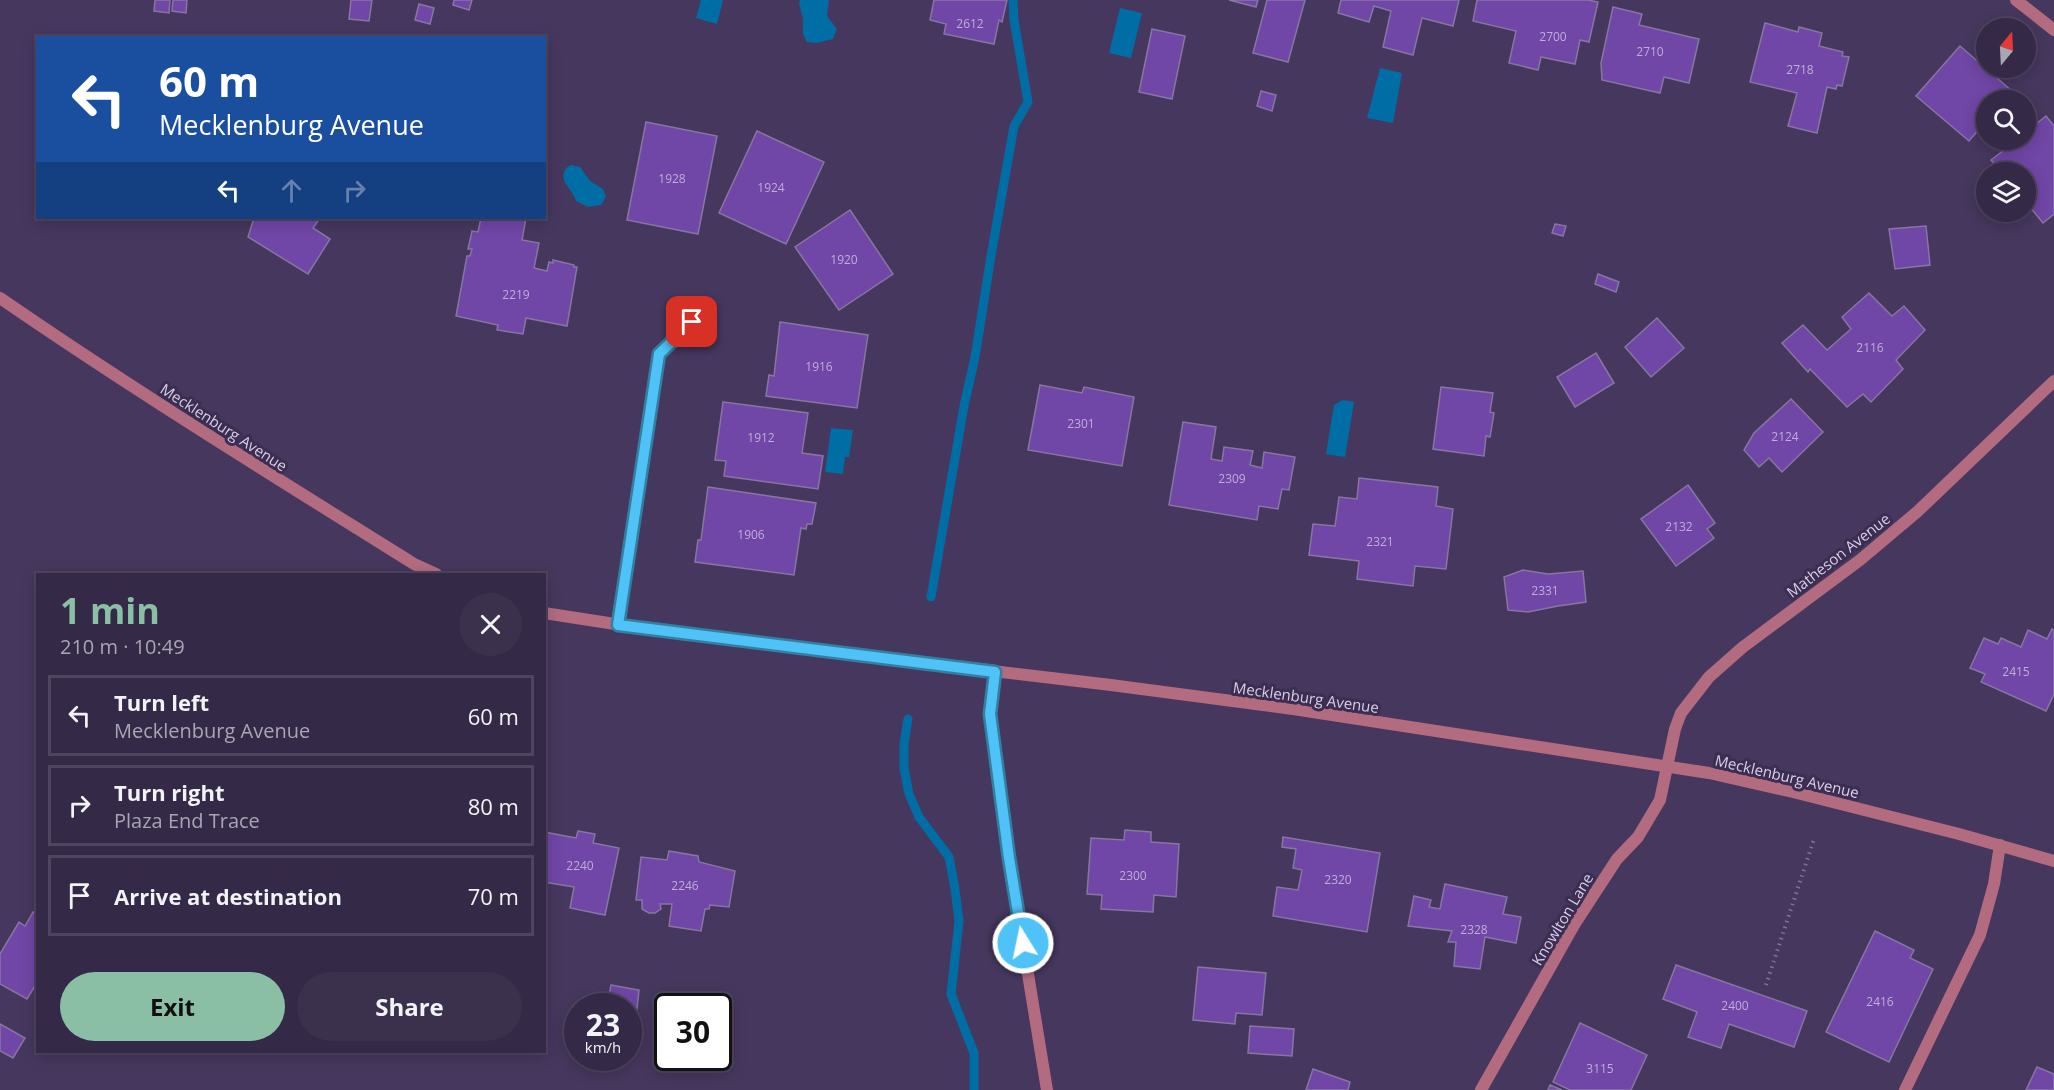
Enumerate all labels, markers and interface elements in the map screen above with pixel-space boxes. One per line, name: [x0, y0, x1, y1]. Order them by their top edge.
house number: 2612: [956, 15, 984, 32]
north arrow: [1976, 18, 2036, 78]
map controls: [1976, 18, 2036, 222]
house number: 2700: [1539, 28, 1567, 45]
house number: 2710: [1636, 43, 1664, 60]
text: 60 m: [159, 52, 259, 109]
icon: left: [60, 60, 138, 138]
house number: 2718: [1786, 61, 1814, 78]
button: search: [1976, 90, 2036, 150]
text: Mecklenburg Avenue: [159, 106, 424, 143]
button: layers: [1976, 162, 2036, 222]
house number: 1928: [658, 170, 686, 187]
icon: left: [212, 174, 245, 207]
icon: ahead: [275, 174, 308, 207]
icon: right: [338, 174, 371, 207]
house number: 1924: [757, 179, 785, 196]
house number: 1920: [830, 251, 858, 268]
house number: 2219: [502, 286, 530, 303]
pin: [666, 296, 717, 347]
icon: arrive: [675, 305, 708, 338]
house number: 2116: [1856, 339, 1884, 356]
house number: 1916: [805, 358, 833, 375]
street label: Mecklenburg Avenue: [157, 379, 291, 475]
house number: 2301: [1067, 415, 1095, 432]
house number: 2124: [1771, 428, 1799, 445]
house number: 1912: [747, 429, 775, 446]
house number: 2309: [1218, 470, 1246, 487]
street label: Matheson Avenue: [1782, 508, 1894, 602]
house number: 2132: [1665, 518, 1693, 535]
house number: 1906: [737, 526, 765, 543]
house number: 2321: [1366, 533, 1394, 550]
house number: 2331: [1531, 582, 1559, 599]
text: 1 min: [60, 586, 160, 635]
button: close: [459, 593, 522, 656]
text: 210 m · 10:49: [60, 633, 185, 660]
house number: 2415: [2002, 663, 2030, 680]
street label: Mecklenburg Avenue: [1232, 677, 1380, 717]
text: Turn left: [114, 687, 209, 717]
icon: left: [63, 699, 96, 732]
text: 60 m: [468, 701, 519, 731]
text: Mecklenburg Avenue: [114, 717, 310, 744]
street label: Mecklenburg Avenue: [1713, 750, 1861, 802]
text: Turn right: [114, 777, 225, 807]
icon: right: [63, 789, 96, 822]
text: 80 m: [468, 791, 519, 821]
text: Plaza End Trace: [114, 807, 260, 834]
house number: 2240: [566, 857, 594, 874]
house number: 2300: [1119, 867, 1147, 884]
street label: Knowlton Lane: [1527, 869, 1597, 969]
house number: 2320: [1324, 871, 1352, 888]
house number: 2246: [671, 877, 699, 894]
icon: arrive: [63, 879, 96, 912]
text: Arrive at destination: [114, 881, 342, 911]
text: 70 m: [468, 881, 519, 911]
position arrow: [991, 911, 1055, 975]
house number: 2328: [1460, 921, 1488, 938]
button: Exit: [60, 972, 285, 1041]
button: Share: [297, 972, 522, 1041]
speed limit sign: 30: [654, 993, 732, 1071]
house number: 2416: [1866, 993, 1894, 1010]
house number: 2400: [1721, 997, 1749, 1014]
text: 23: [586, 1004, 620, 1045]
text: km/h: [585, 1037, 621, 1057]
house number: 3115: [1586, 1060, 1614, 1077]

